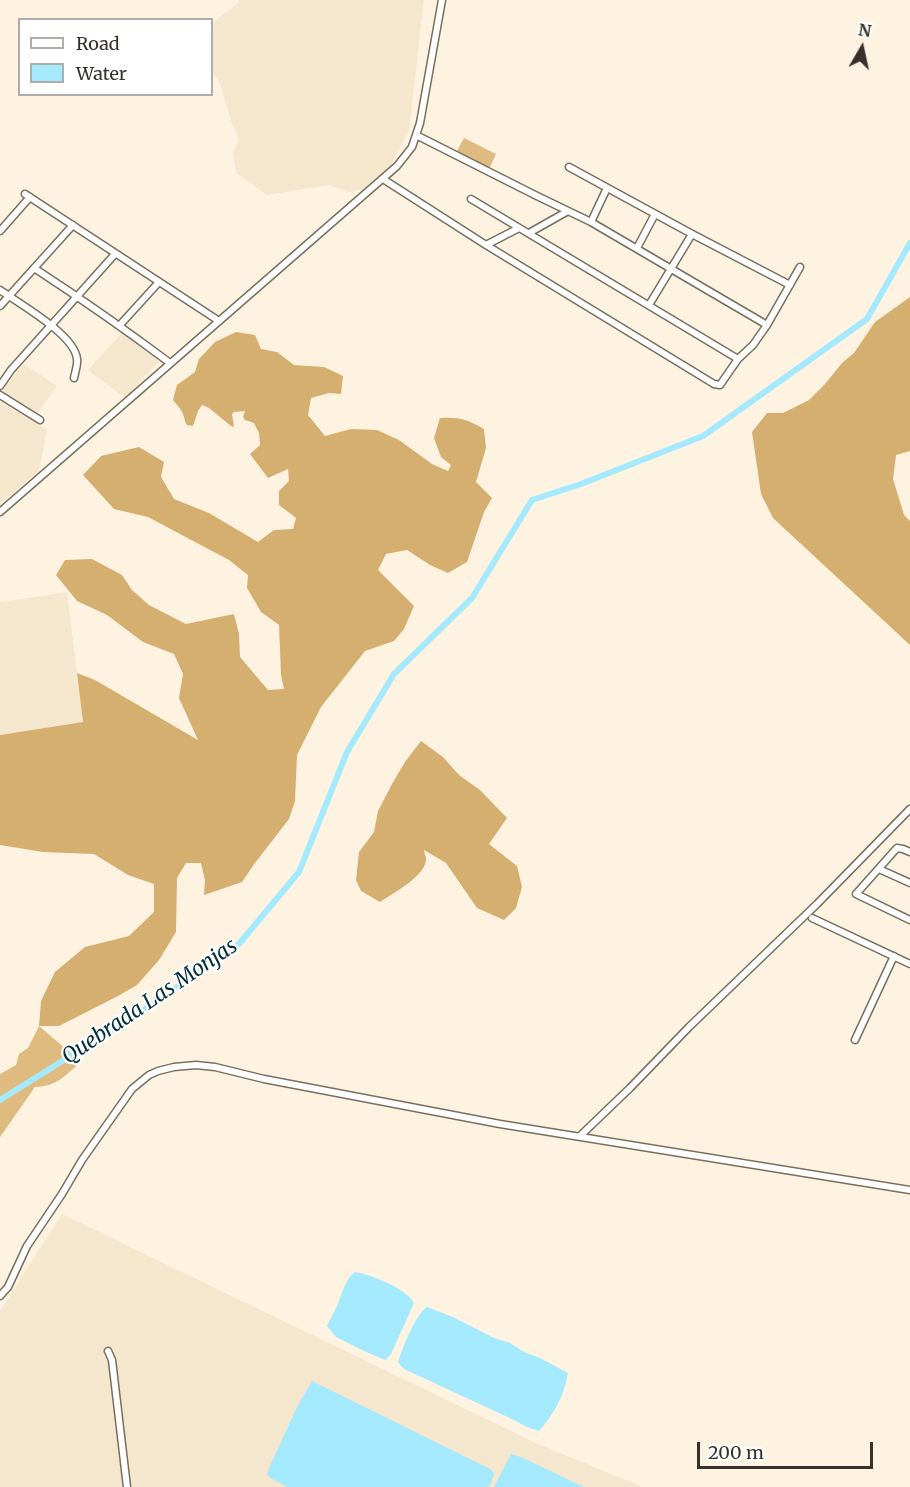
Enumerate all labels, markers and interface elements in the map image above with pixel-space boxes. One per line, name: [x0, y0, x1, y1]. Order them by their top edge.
legend: [18, 18, 213, 96]
north arrow: [832, 18, 892, 78]
text: N: [857, 19, 873, 41]
text: Road: [76, 32, 120, 55]
text: Water: [76, 62, 127, 85]
water label: Quebrada Las Monjas: [58, 934, 242, 1070]
scale bar: [700, 1430, 876, 1468]
text: 200 m: [708, 1441, 764, 1464]

